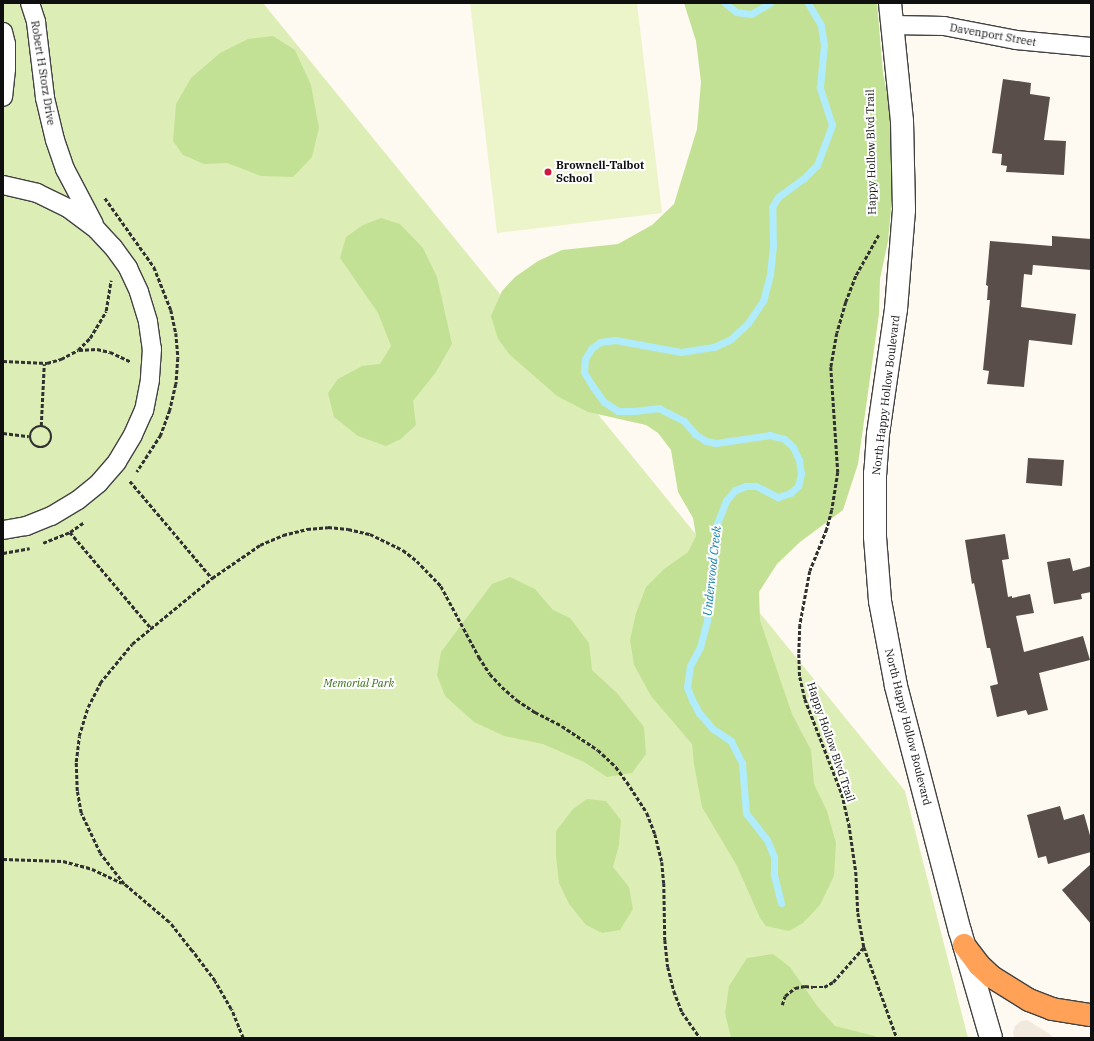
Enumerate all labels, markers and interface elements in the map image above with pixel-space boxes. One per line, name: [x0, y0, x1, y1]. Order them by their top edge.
street label: Robert H Storz Drive: [28, 20, 58, 126]
street label: Davenport Street: [949, 21, 1037, 49]
street label: Happy Hollow Blvd Trail: [863, 89, 879, 215]
place label: Brownell-Talbot School: [556, 159, 644, 185]
marker: Brownell-Talbot School: [543, 167, 553, 177]
street label: North Happy Hollow Boulevard: [870, 314, 902, 476]
water label: Underwood Creek: [700, 525, 724, 617]
street label: North Happy Hollow Boulevard: [882, 647, 934, 807]
park label: Memorial Park: [324, 676, 394, 690]
street label: Happy Hollow Blvd Trail: [804, 680, 858, 804]

